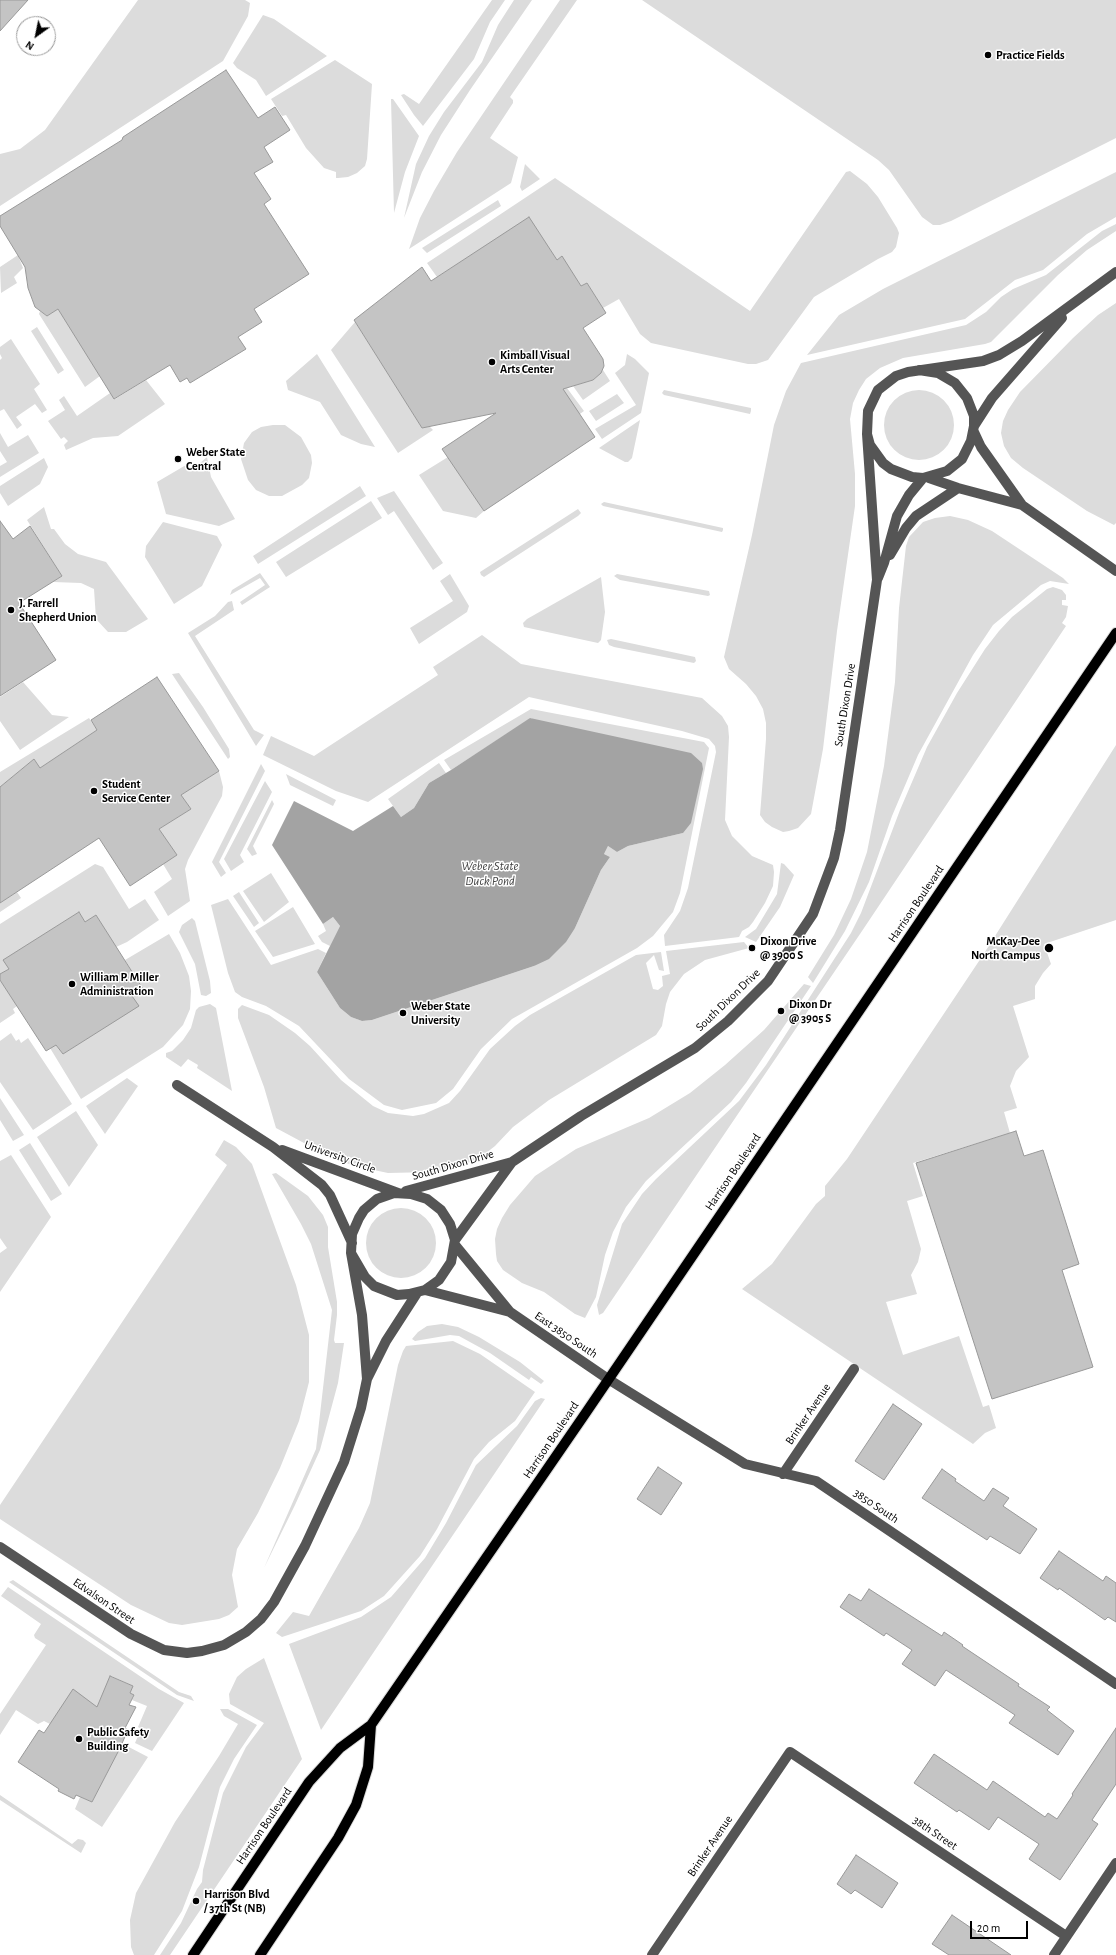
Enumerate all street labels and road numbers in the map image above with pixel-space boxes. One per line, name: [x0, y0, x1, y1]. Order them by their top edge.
street label: South Dixon Drive: [831, 662, 859, 748]
street label: Harrison Boulevard: [885, 863, 947, 945]
street label: South Dixon Drive: [693, 966, 763, 1034]
street label: Harrison Boulevard: [702, 1131, 764, 1213]
street label: University Circle: [302, 1137, 378, 1177]
street label: South Dixon Drive: [411, 1146, 495, 1184]
street label: East 3850 South: [532, 1309, 600, 1361]
street label: Brinker Avenue: [782, 1381, 834, 1447]
street label: Harrison Boulevard: [520, 1399, 582, 1481]
street label: 3850 South: [851, 1486, 901, 1526]
street label: Edvalson Street: [70, 1575, 138, 1627]
street label: Harrison Boulevard: [233, 1785, 295, 1867]
street label: Brinker Avenue: [684, 1813, 736, 1879]
street label: 38th Street: [910, 1813, 960, 1853]

